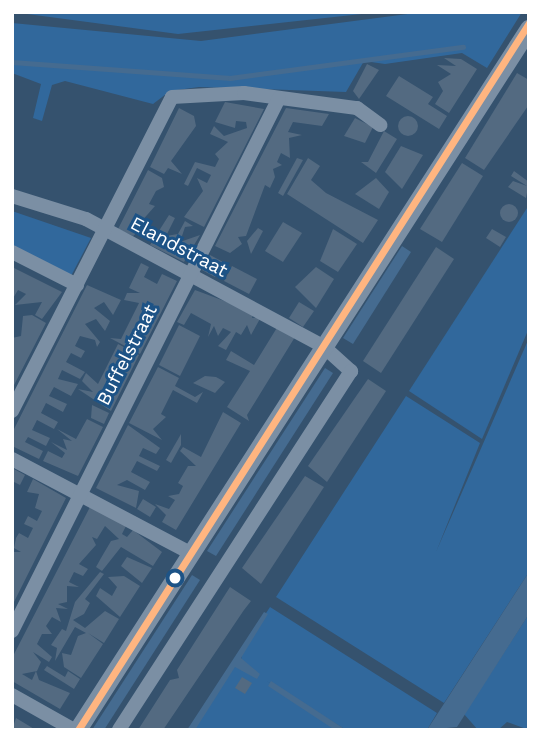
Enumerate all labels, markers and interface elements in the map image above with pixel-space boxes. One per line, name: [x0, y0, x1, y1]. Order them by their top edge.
street label: Elandstraat: [126, 212, 232, 282]
street label: Buffelstraat: [92, 301, 162, 409]
unlabelled marker: [168, 571, 182, 585]

